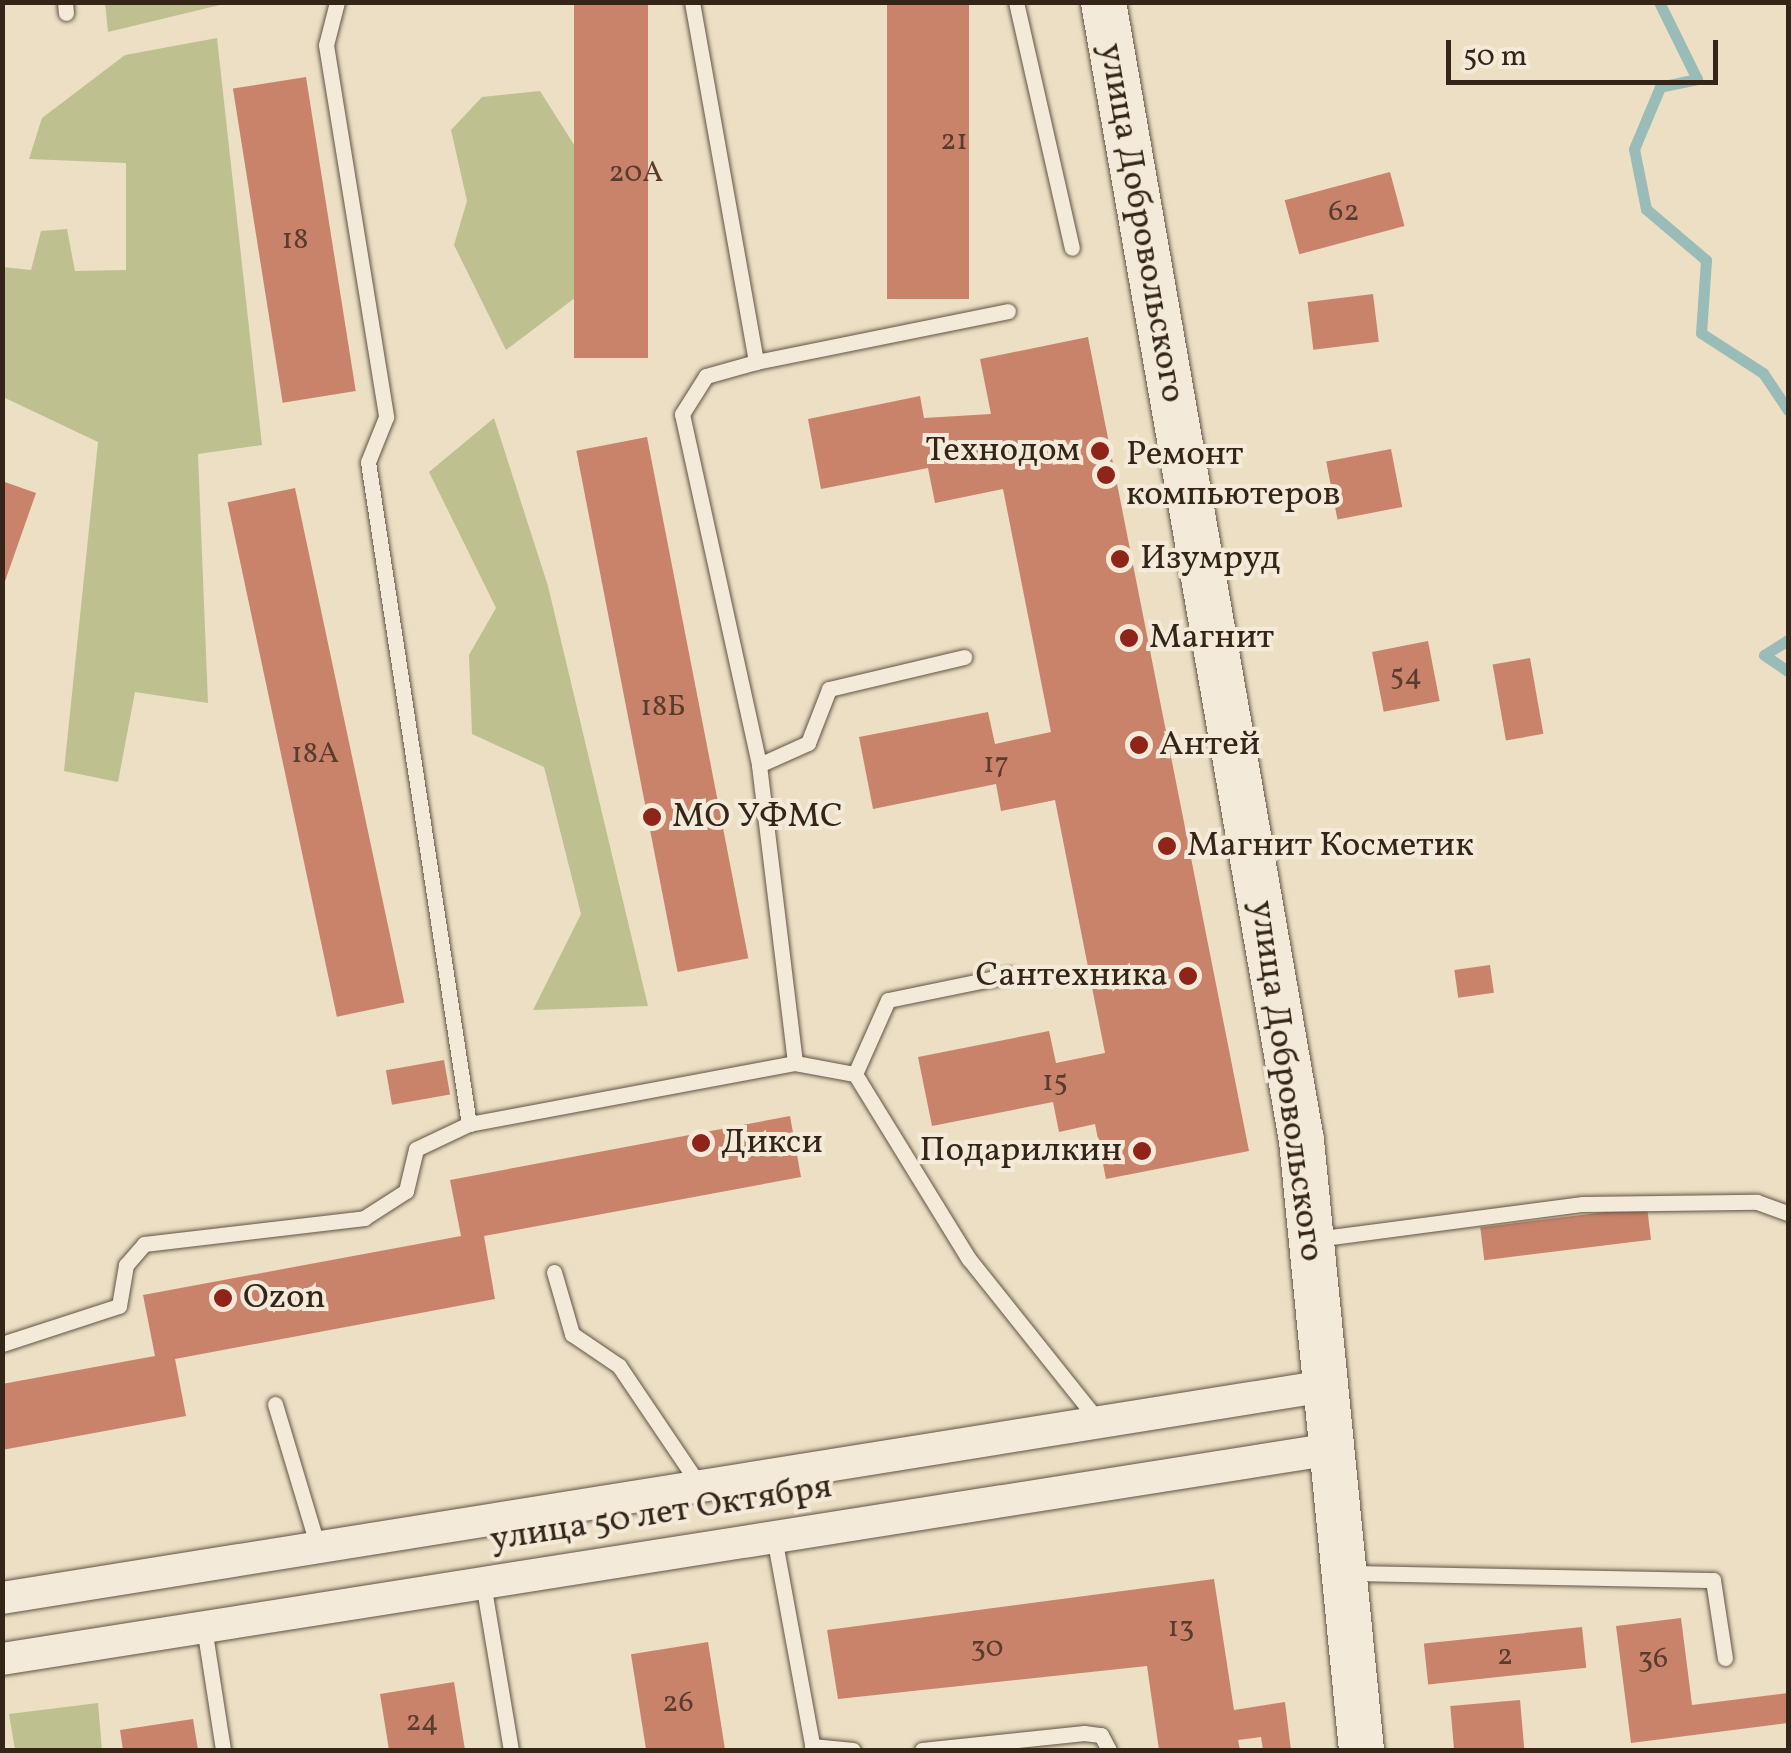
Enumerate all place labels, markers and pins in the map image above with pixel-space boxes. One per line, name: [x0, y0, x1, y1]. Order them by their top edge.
place label: Технодом: [925, 430, 1080, 472]
place label: Ремонт компьютеров: [1126, 434, 1340, 516]
marker: Технодом: [1089, 440, 1111, 462]
marker: Ремонт компьютеров: [1095, 464, 1117, 486]
place label: Изумруд: [1140, 538, 1280, 580]
marker: Изумруд: [1109, 548, 1131, 570]
place label: Магнит: [1149, 617, 1274, 659]
marker: Магнит: [1118, 627, 1140, 649]
place label: Антей: [1159, 724, 1260, 766]
marker: Антей: [1128, 734, 1150, 756]
place label: МО УФМС: [672, 796, 843, 838]
marker: МО УФМС: [641, 806, 663, 828]
place label: Магнит Косметик: [1187, 825, 1474, 867]
marker: Магнит Косметик: [1156, 835, 1178, 857]
place label: Сантехника: [976, 955, 1168, 997]
marker: Сантехника: [1177, 965, 1199, 987]
place label: Дикси: [721, 1122, 823, 1164]
place label: Подарилкин: [919, 1130, 1122, 1172]
marker: Дикси: [690, 1132, 712, 1154]
marker: Подарилкин: [1131, 1140, 1153, 1162]
place label: Ozon: [243, 1277, 326, 1319]
marker: Ozon: [212, 1287, 234, 1309]

